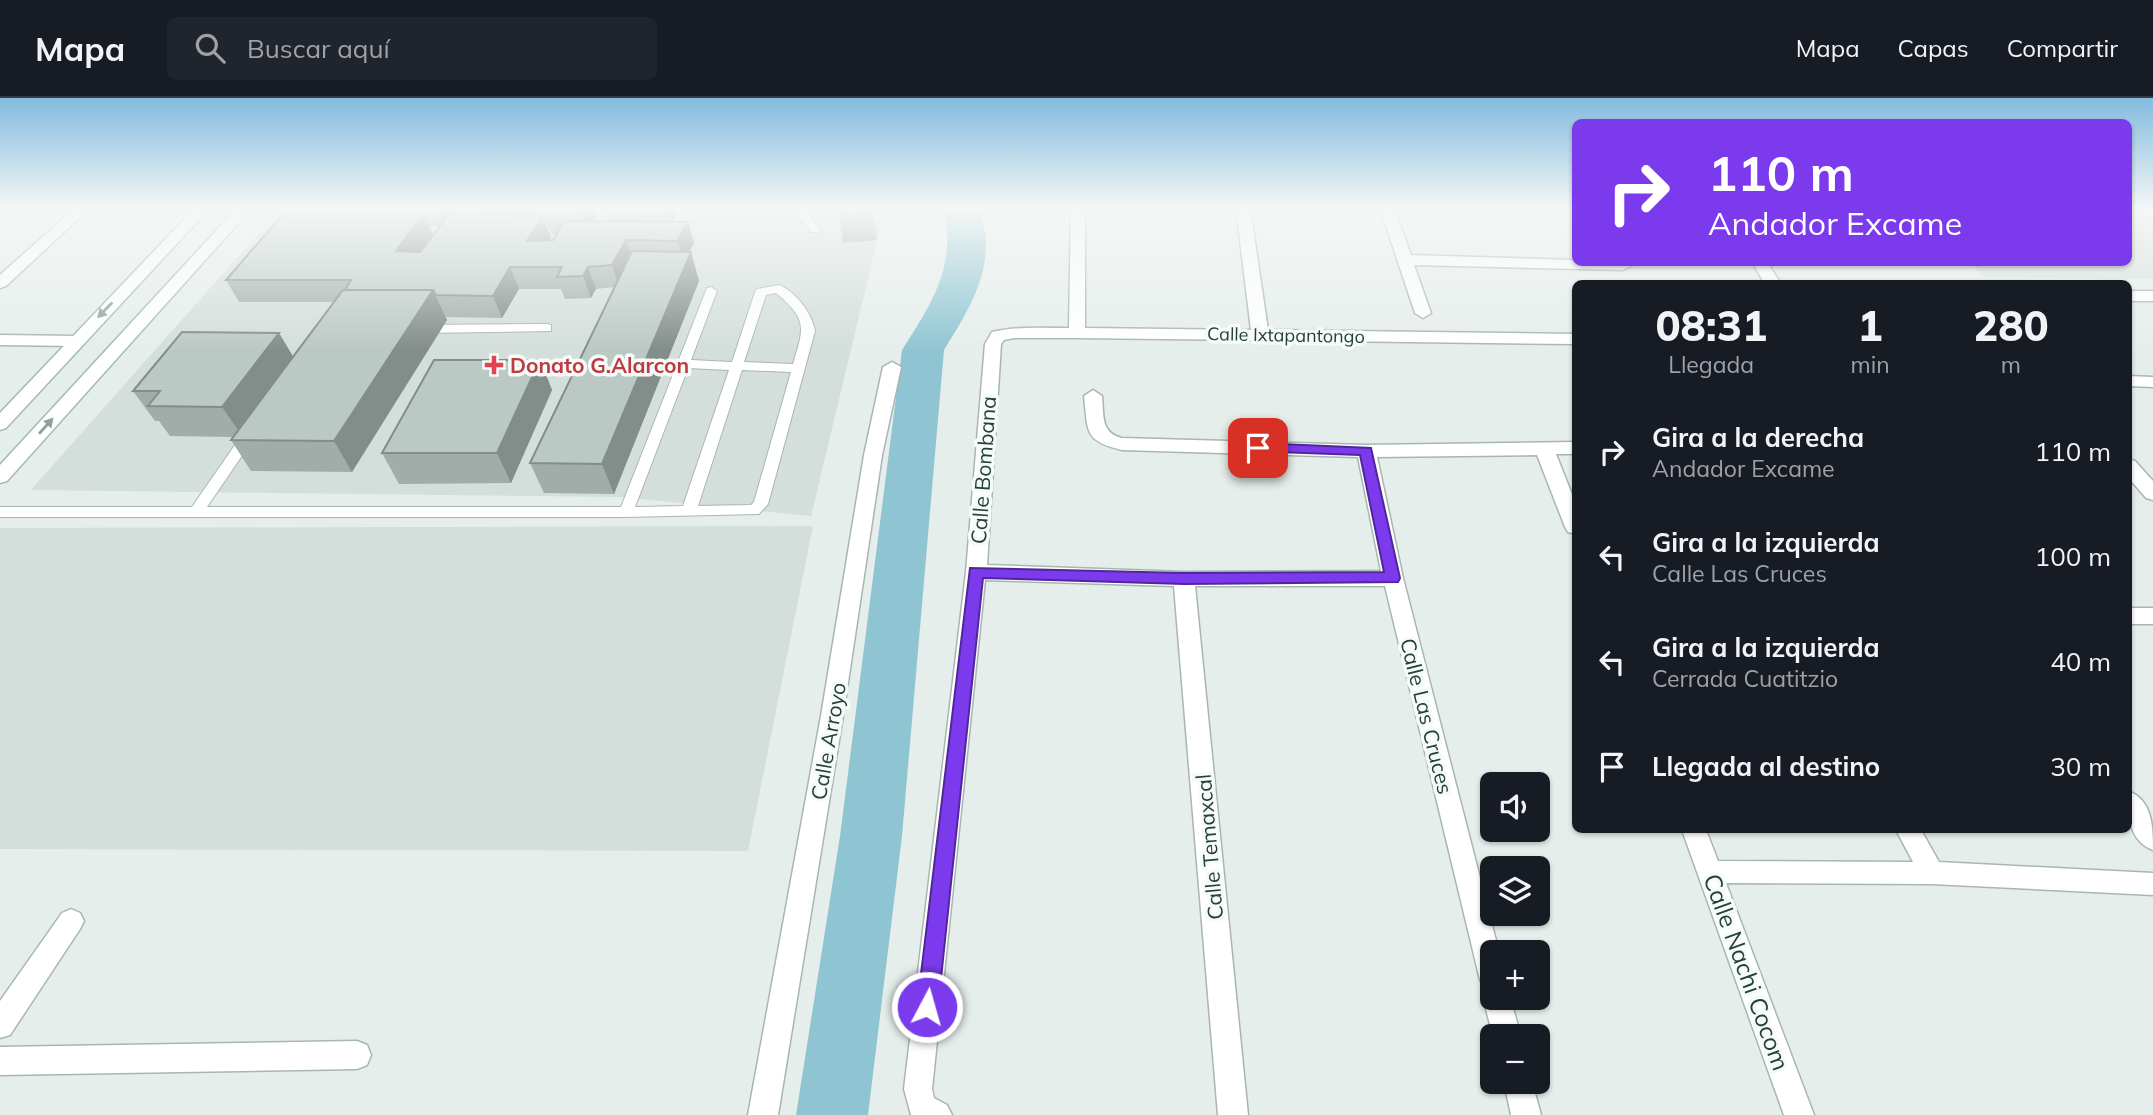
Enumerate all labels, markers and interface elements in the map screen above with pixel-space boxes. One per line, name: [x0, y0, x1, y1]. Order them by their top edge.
search box: [167, 17, 657, 80]
text: Mapa: [35, 28, 125, 69]
icon: search: [191, 29, 229, 67]
text: Buscar aquí: [247, 32, 390, 65]
text: Mapa: [1796, 33, 1860, 63]
text: Capas: [1898, 33, 1969, 63]
text: Compartir: [2007, 33, 2118, 63]
text: 110 m: [1708, 142, 1854, 203]
icon: right: [1593, 147, 1684, 238]
text: Andador Excame: [1708, 203, 1962, 243]
text: 08:31: [1655, 299, 1767, 352]
text: 1: [1857, 299, 1883, 352]
text: 280: [1973, 299, 2049, 352]
one-way arrow: [98, 301, 114, 318]
street label: Calle Ixtapantongo: [1207, 322, 1365, 348]
text: Llegada: [1668, 350, 1754, 379]
text: min: [1850, 350, 1890, 379]
text: m: [2001, 350, 2021, 379]
place label: Donato G.Alarcon: [510, 352, 689, 378]
marker: Donato G.Alarcon: [484, 355, 504, 375]
street label: Calle Bombana: [965, 395, 1001, 545]
one-way arrow: [38, 417, 54, 435]
pin: [1228, 418, 1288, 478]
text: Gira a la derecha: [1652, 421, 1864, 454]
icon: arrive: [1239, 429, 1277, 467]
icon: right: [1593, 433, 1631, 471]
text: 110 m: [2035, 435, 2111, 468]
text: Andador Excame: [1652, 454, 1835, 483]
text: Gira a la izquierda: [1652, 526, 1880, 559]
icon: left: [1593, 538, 1631, 576]
text: 100 m: [2035, 540, 2111, 573]
text: Calle Las Cruces: [1652, 559, 1827, 588]
text: Gira a la izquierda: [1652, 631, 1880, 664]
street label: Calle Las Cruces: [1395, 635, 1459, 797]
icon: left: [1593, 643, 1631, 681]
text: 40 m: [2050, 645, 2111, 678]
text: Cerrada Cuatitzio: [1652, 664, 1838, 693]
street label: Calle Arroyo: [805, 680, 851, 802]
icon: arrive: [1593, 748, 1631, 786]
text: Llegada al destino: [1652, 750, 1880, 783]
text: 30 m: [2050, 750, 2111, 783]
map controls: [1480, 772, 1550, 1094]
button: sound: [1480, 772, 1550, 842]
street label: Calle Temaxcal: [1190, 773, 1228, 921]
button: layers: [1480, 856, 1550, 926]
street label: Calle Nachi Cocom: [1697, 870, 1797, 1074]
button: +: [1480, 940, 1550, 1010]
position arrow: [890, 970, 964, 1044]
button: −: [1480, 1024, 1550, 1094]

